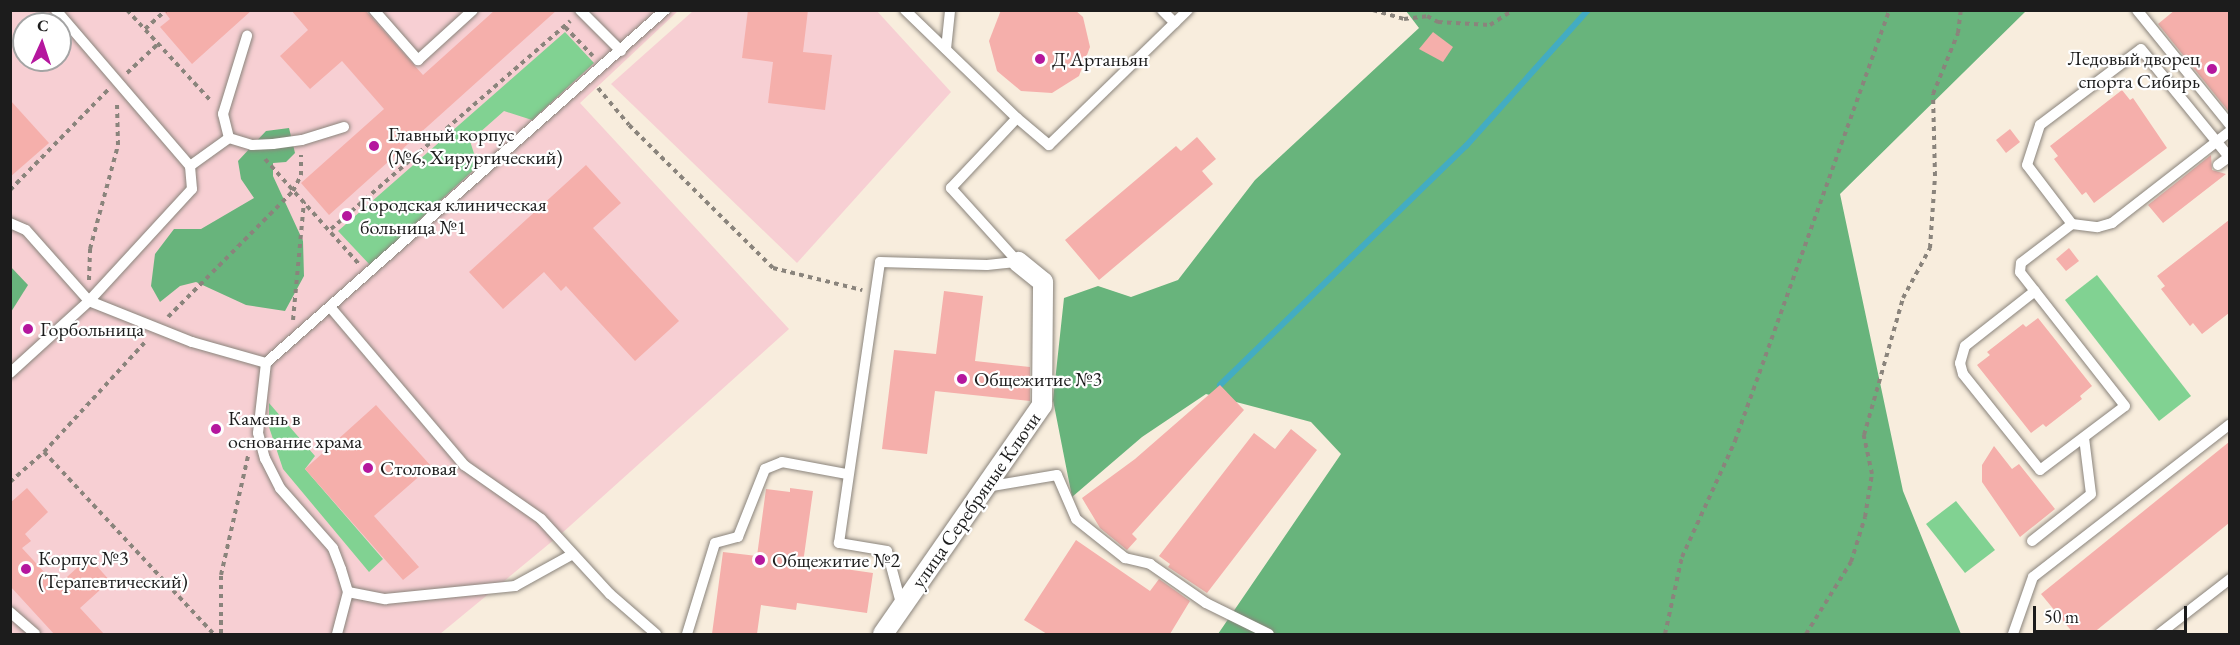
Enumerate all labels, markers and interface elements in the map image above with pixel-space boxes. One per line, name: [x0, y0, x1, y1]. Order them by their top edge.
north arrow: [12, 12, 72, 72]
text: С: [37, 15, 49, 36]
place label: Ледовый дворец спорта Сибирь: [2068, 46, 2200, 93]
place label: Д'Артаньян: [1052, 47, 1148, 71]
marker: Д'Артаньян: [1033, 52, 1047, 66]
marker: Ледовый дворец спорта Сибирь: [2205, 62, 2219, 76]
place label: Главный корпус (№6, Хирургический): [388, 122, 563, 169]
marker: Главный корпус (№6, Хирургический): [365, 137, 383, 155]
place label: Городская клиническая больница №1: [360, 192, 547, 239]
marker: Городская клиническая больница №1: [338, 207, 356, 225]
place label: Горбольница: [40, 317, 144, 341]
marker: Горбольница: [21, 322, 35, 336]
place label: Общежитие №3: [974, 367, 1102, 391]
marker: Общежитие №3: [955, 372, 969, 386]
place label: Камень в основание храма: [228, 406, 362, 453]
street label: улица Серебряные Ключи: [906, 407, 1046, 593]
marker: Камень в основание храма: [209, 422, 223, 436]
place label: Столовая: [380, 456, 457, 480]
marker: Столовая: [361, 461, 375, 475]
place label: Корпус №3 (Терапевтический): [38, 546, 188, 593]
place label: Общежитие №2: [772, 548, 900, 572]
marker: Общежитие №2: [753, 553, 767, 567]
marker: Корпус №3 (Терапевтический): [19, 562, 33, 576]
scale bar: [2036, 594, 2190, 632]
text: 50 m: [2044, 605, 2079, 628]

